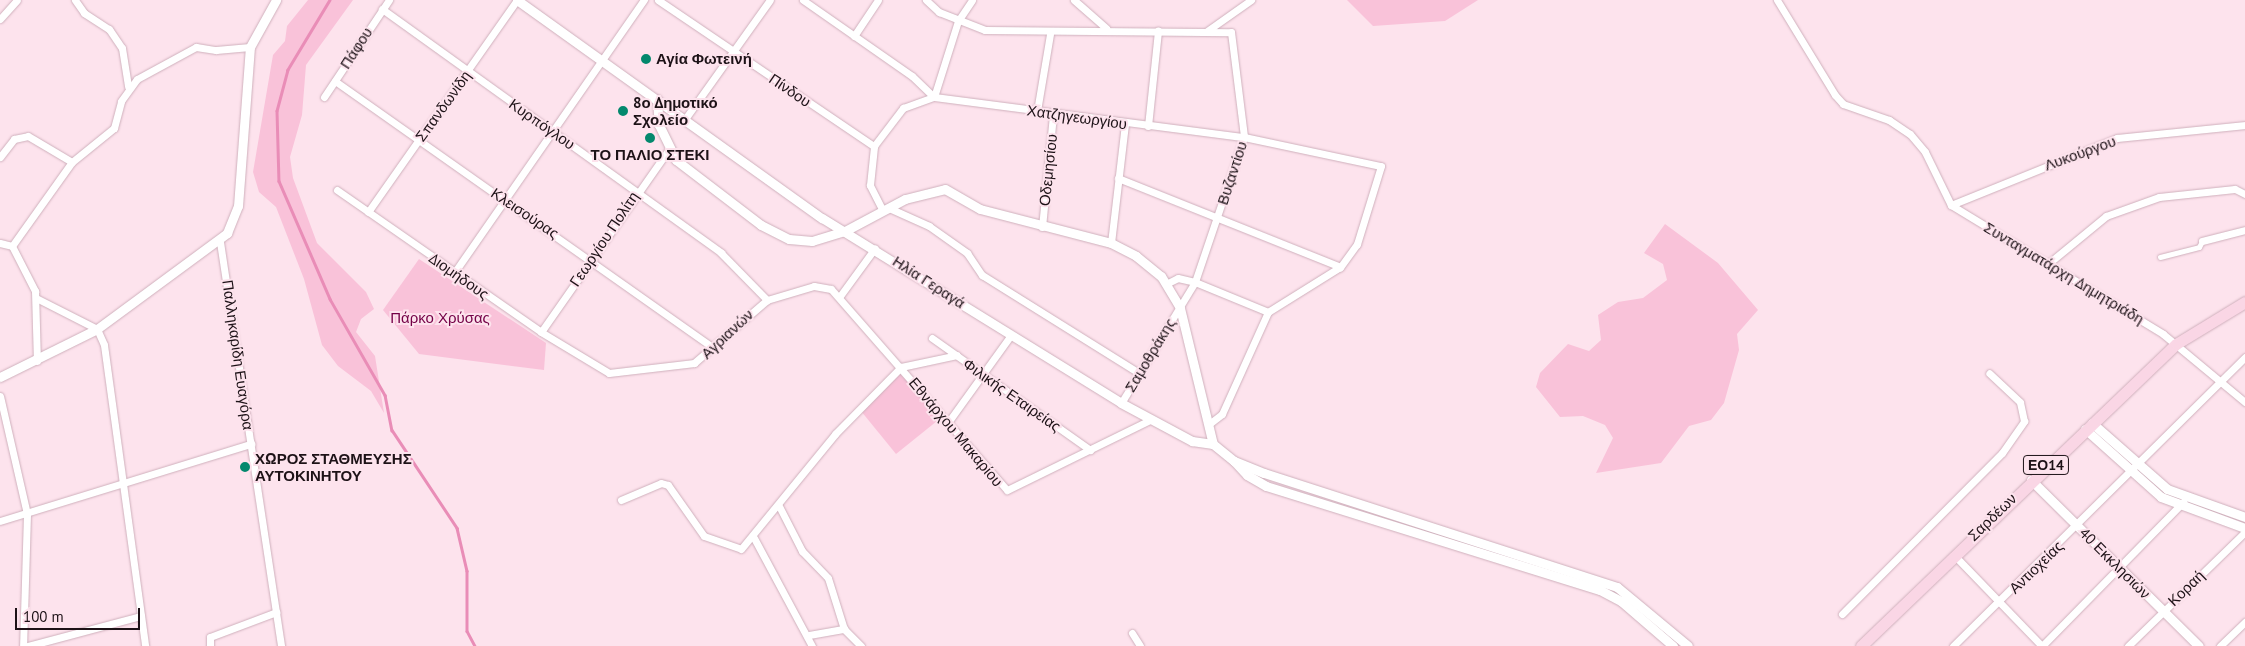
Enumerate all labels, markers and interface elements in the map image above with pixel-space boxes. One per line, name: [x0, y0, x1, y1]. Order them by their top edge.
street label: Πάφου: [336, 24, 376, 72]
place label: Αγία Φωτεινή: [656, 50, 752, 68]
marker: Αγία Φωτεινή: [640, 53, 652, 65]
street label: Σπανδωνίδη: [411, 67, 475, 145]
street label: Πίνδου: [766, 70, 814, 110]
place label: 8ο Δημοτικό Σχολείο: [633, 93, 718, 128]
street label: Κυρπόγλου: [506, 95, 578, 153]
street label: Χατζηγεωργίου: [1026, 101, 1128, 133]
marker: 8ο Δημοτικό Σχολείο: [617, 105, 629, 117]
marker: ΤΟ ΠΑΛΙΟ ΣΤΕΚΙ: [644, 132, 656, 144]
street label: Λυκούργου: [2042, 132, 2118, 174]
street label: Οδεμησίου: [1035, 133, 1061, 207]
street label: Βυζαντίου: [1213, 139, 1251, 207]
place label: ΤΟ ΠΑΛΙΟ ΣΤΕΚΙ: [591, 146, 709, 164]
street label: Κλεισούρας: [488, 184, 562, 242]
street label: Γεωργίου Πολίτη: [566, 188, 642, 290]
street label: Συνταγματάρχη Δημητριάδη: [1981, 218, 2147, 328]
street label: Διομήδους: [426, 249, 492, 303]
street label: Ηλία Γεραγά: [889, 252, 969, 312]
street label: Παλληκαρίδη Ευαγόρα: [219, 279, 257, 431]
street label: Αγριανών: [697, 305, 757, 363]
park label: Πάρκο Χρύσας: [390, 309, 490, 327]
street label: Σαμοθράκης: [1121, 315, 1179, 395]
street label: Φιλικής Εταιρείας: [960, 355, 1064, 435]
street label: Εθνάρχου Μακαρίου: [905, 374, 1007, 490]
place label: ΧΩΡΟΣ ΣΤΑΘΜΕΥΣΗΣ ΑΥΤΟΚΙΝΗΤΟΥ: [255, 449, 412, 484]
road number: ΕΟ14: [2022, 454, 2070, 476]
marker: ΧΩΡΟΣ ΣΤΑΘΜΕΥΣΗΣ ΑΥΤΟΚΙΝΗΤΟΥ: [239, 461, 251, 473]
street label: Σαρδέων: [1964, 489, 2020, 545]
street label: 40 Εκκλησιών: [2076, 524, 2154, 602]
street label: Αντιοχείας: [2005, 537, 2067, 597]
street label: Κοραή: [2164, 566, 2208, 610]
scale bar: [18, 598, 142, 630]
text: 100 m: [23, 607, 64, 626]

